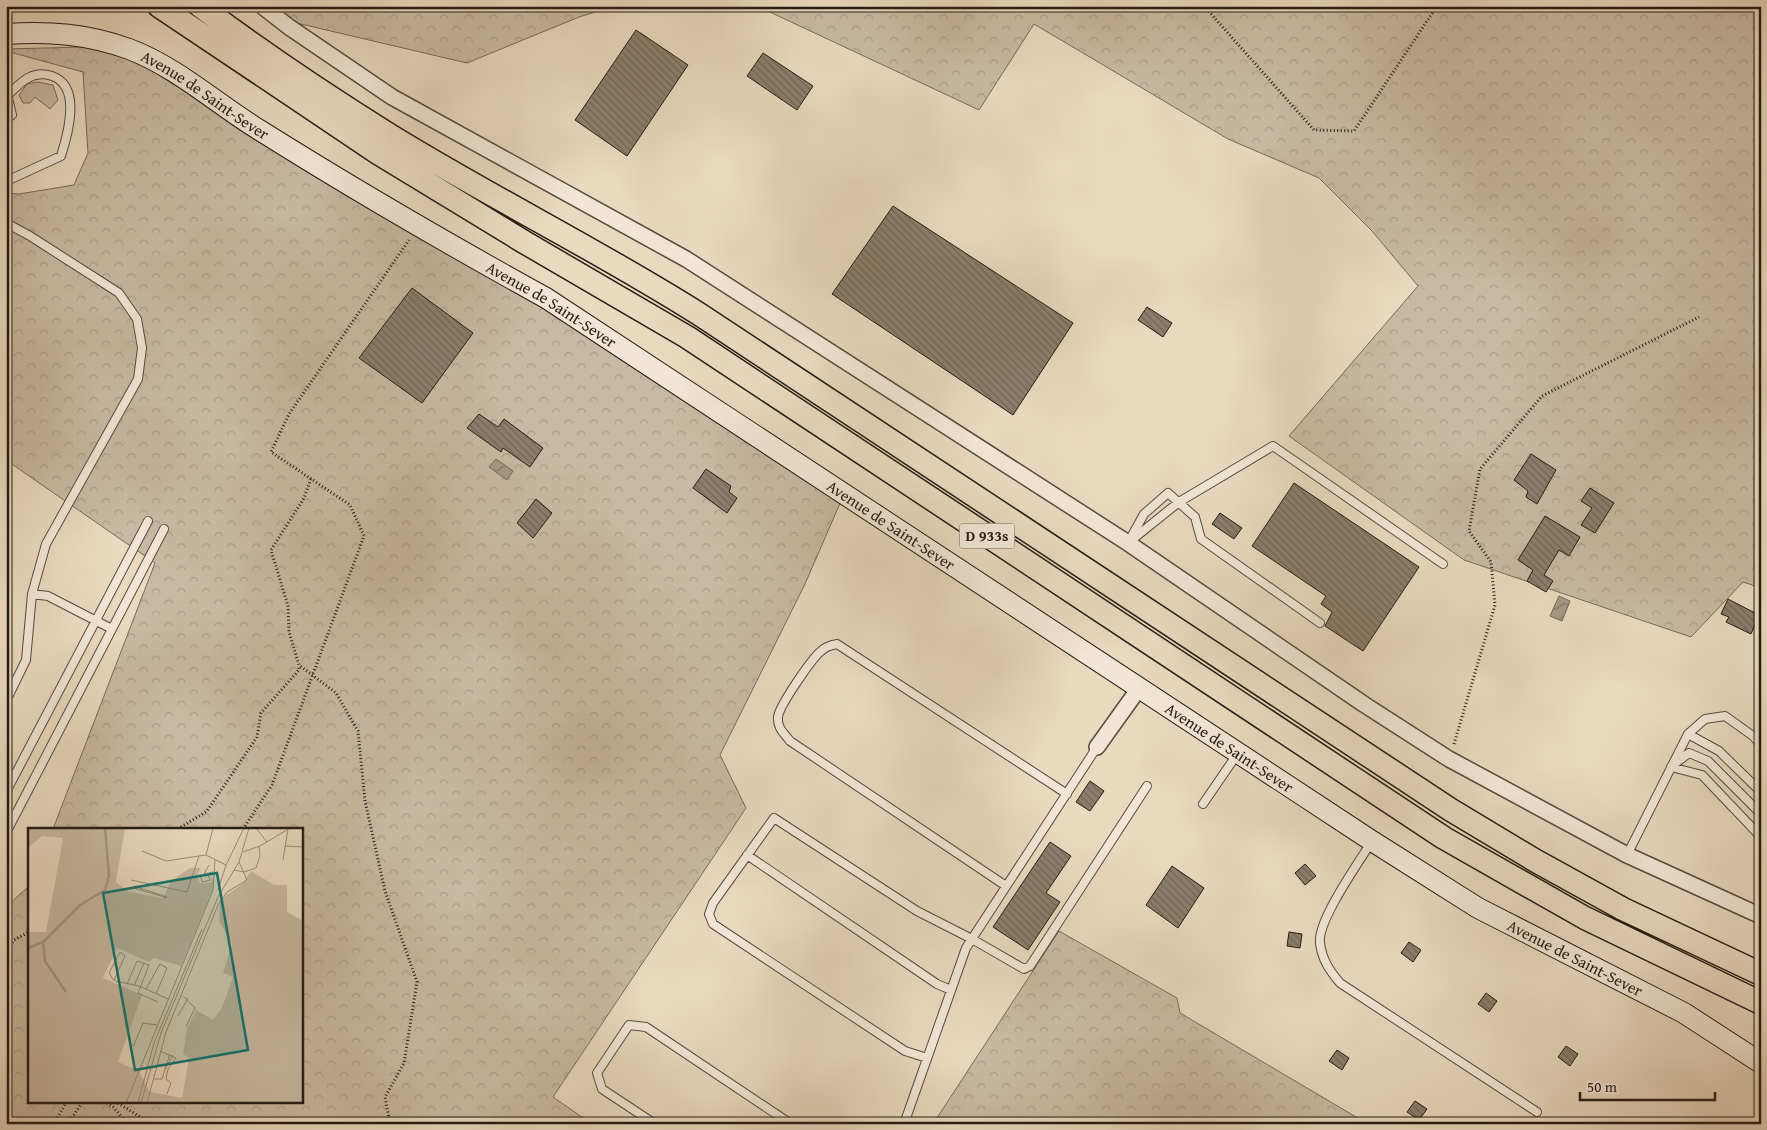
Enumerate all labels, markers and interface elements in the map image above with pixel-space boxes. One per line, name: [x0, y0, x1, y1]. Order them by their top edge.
street label: Avenue de Saint-Sever: [137, 44, 275, 146]
street label: Avenue de Saint-Sever: [482, 255, 622, 354]
street label: Avenue de Saint-Sever: [822, 474, 960, 576]
road number: D 933s: [960, 524, 1014, 548]
street label: Avenue de Saint-Sever: [1161, 696, 1299, 799]
inset map: [28, 828, 302, 1102]
street label: Avenue de Saint-Sever: [1503, 913, 1648, 1002]
scale bar: [1580, 1070, 1714, 1102]
text: 50 m: [1587, 1076, 1618, 1097]

